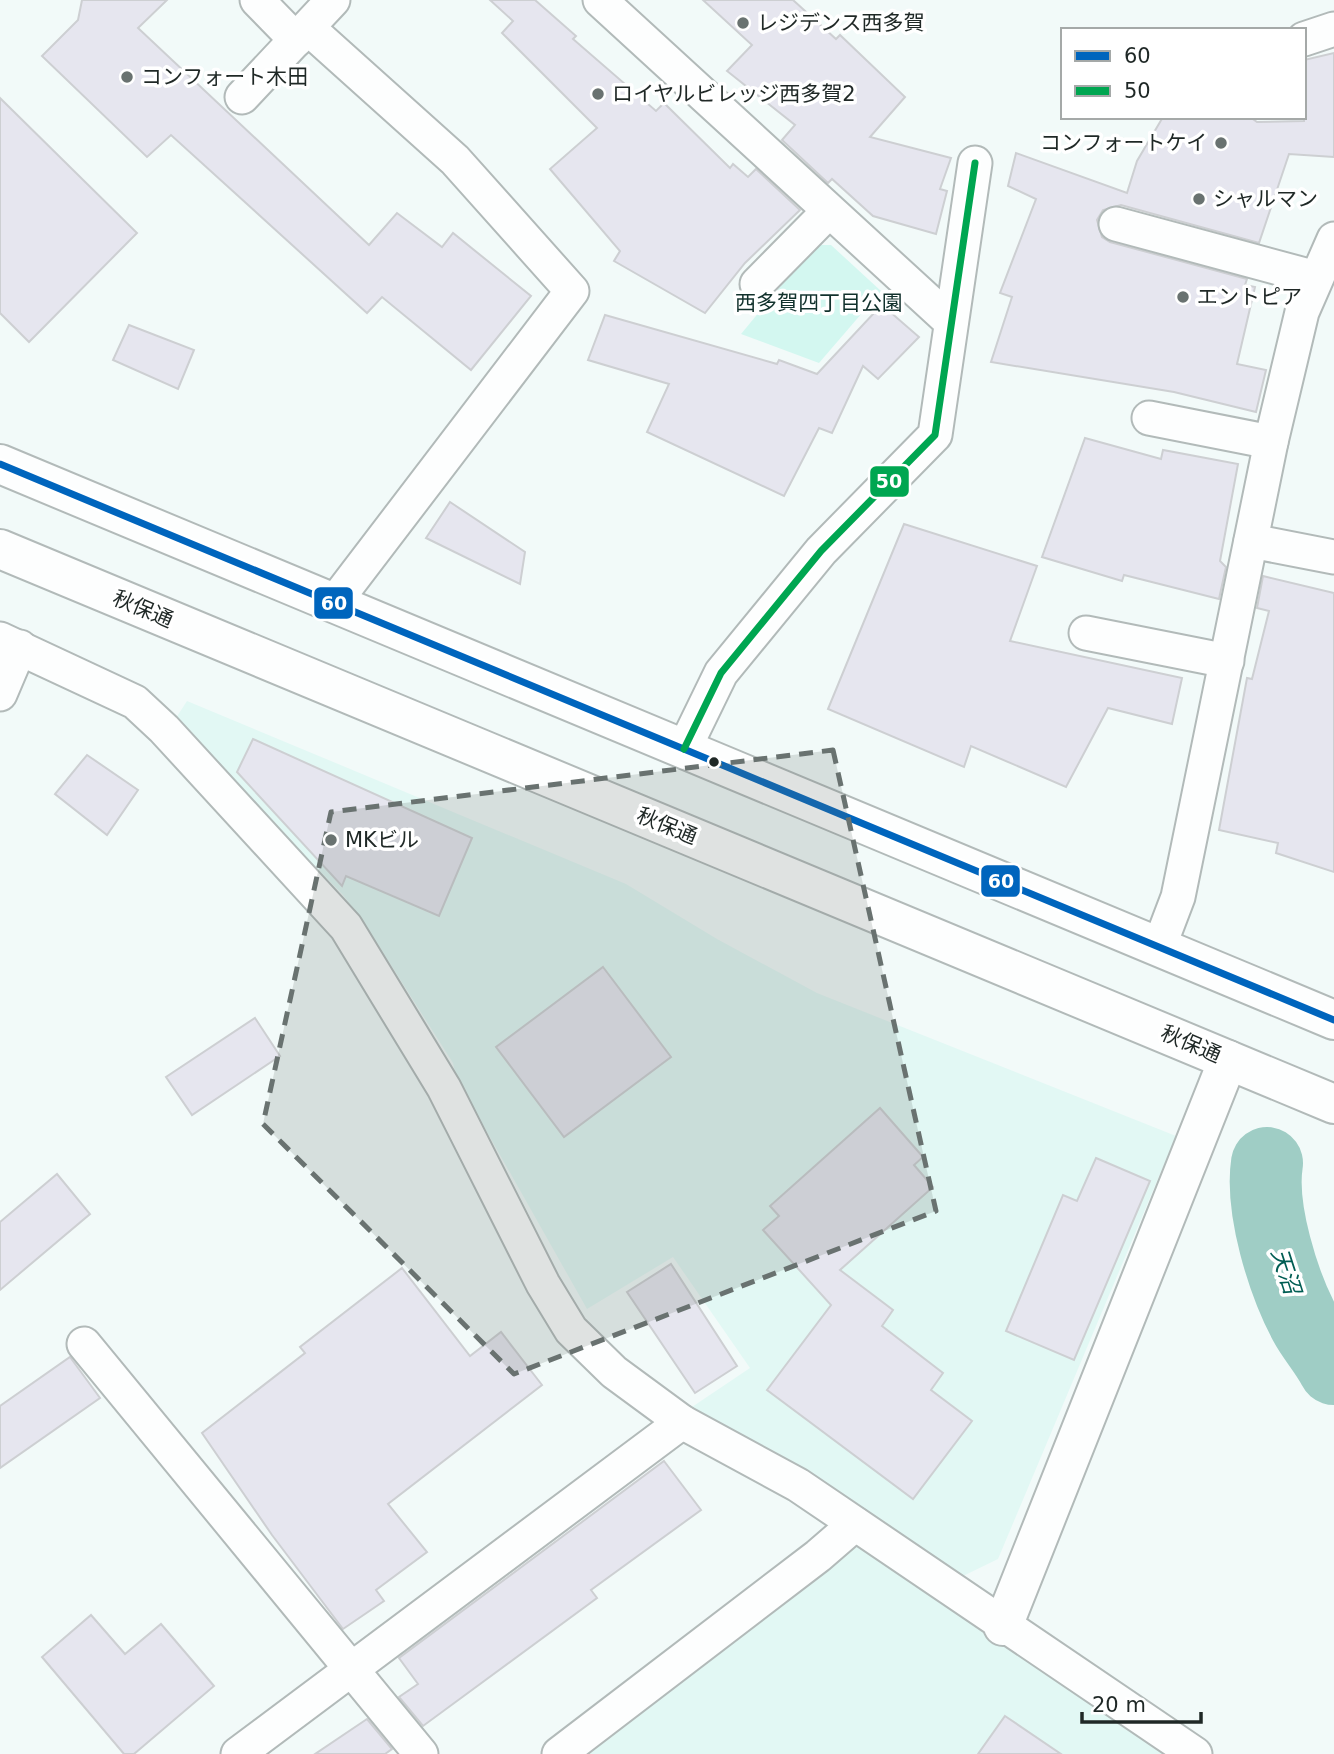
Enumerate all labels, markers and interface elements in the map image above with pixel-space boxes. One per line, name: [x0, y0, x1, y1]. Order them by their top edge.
place label: レジデンス西多賀: [757, 11, 925, 35]
marker: レジデンス西多賀: [735, 15, 751, 31]
legend: [1061, 28, 1306, 119]
text: 60: [1124, 44, 1151, 68]
place label: コンフォート木田: [141, 65, 308, 89]
marker: コンフォート木田: [119, 69, 135, 85]
text: 50: [1124, 79, 1151, 103]
place label: ロイヤルビレッジ西多賀2: [612, 82, 856, 106]
marker: ロイヤルビレッジ西多賀2: [590, 86, 606, 102]
place label: コンフォートケイ: [1040, 131, 1207, 155]
marker: コンフォートケイ: [1213, 135, 1229, 151]
place label: シャルマン: [1213, 187, 1318, 211]
marker: シャルマン: [1191, 191, 1207, 207]
place label: エントピア: [1197, 285, 1302, 309]
marker: エントピア: [1175, 289, 1191, 305]
park label: 西多賀四丁目公園: [735, 291, 903, 315]
line badge: 50: [869, 465, 910, 498]
text: 50: [876, 470, 902, 492]
street label: 秋保通: [109, 586, 177, 632]
line badge: 60: [313, 586, 354, 620]
text: 60: [321, 592, 347, 614]
unlabelled marker: [707, 755, 721, 769]
street label: 秋保通: [633, 803, 701, 849]
place label: MKビル: [345, 828, 419, 852]
marker: MKビル: [323, 832, 339, 848]
line badge: 60: [980, 864, 1021, 898]
text: 60: [988, 870, 1014, 892]
street label: 秋保通: [1157, 1021, 1225, 1067]
water label: 天沼: [1267, 1245, 1306, 1300]
scale bar: [1082, 1680, 1201, 1724]
text: 20 m: [1092, 1693, 1146, 1717]

